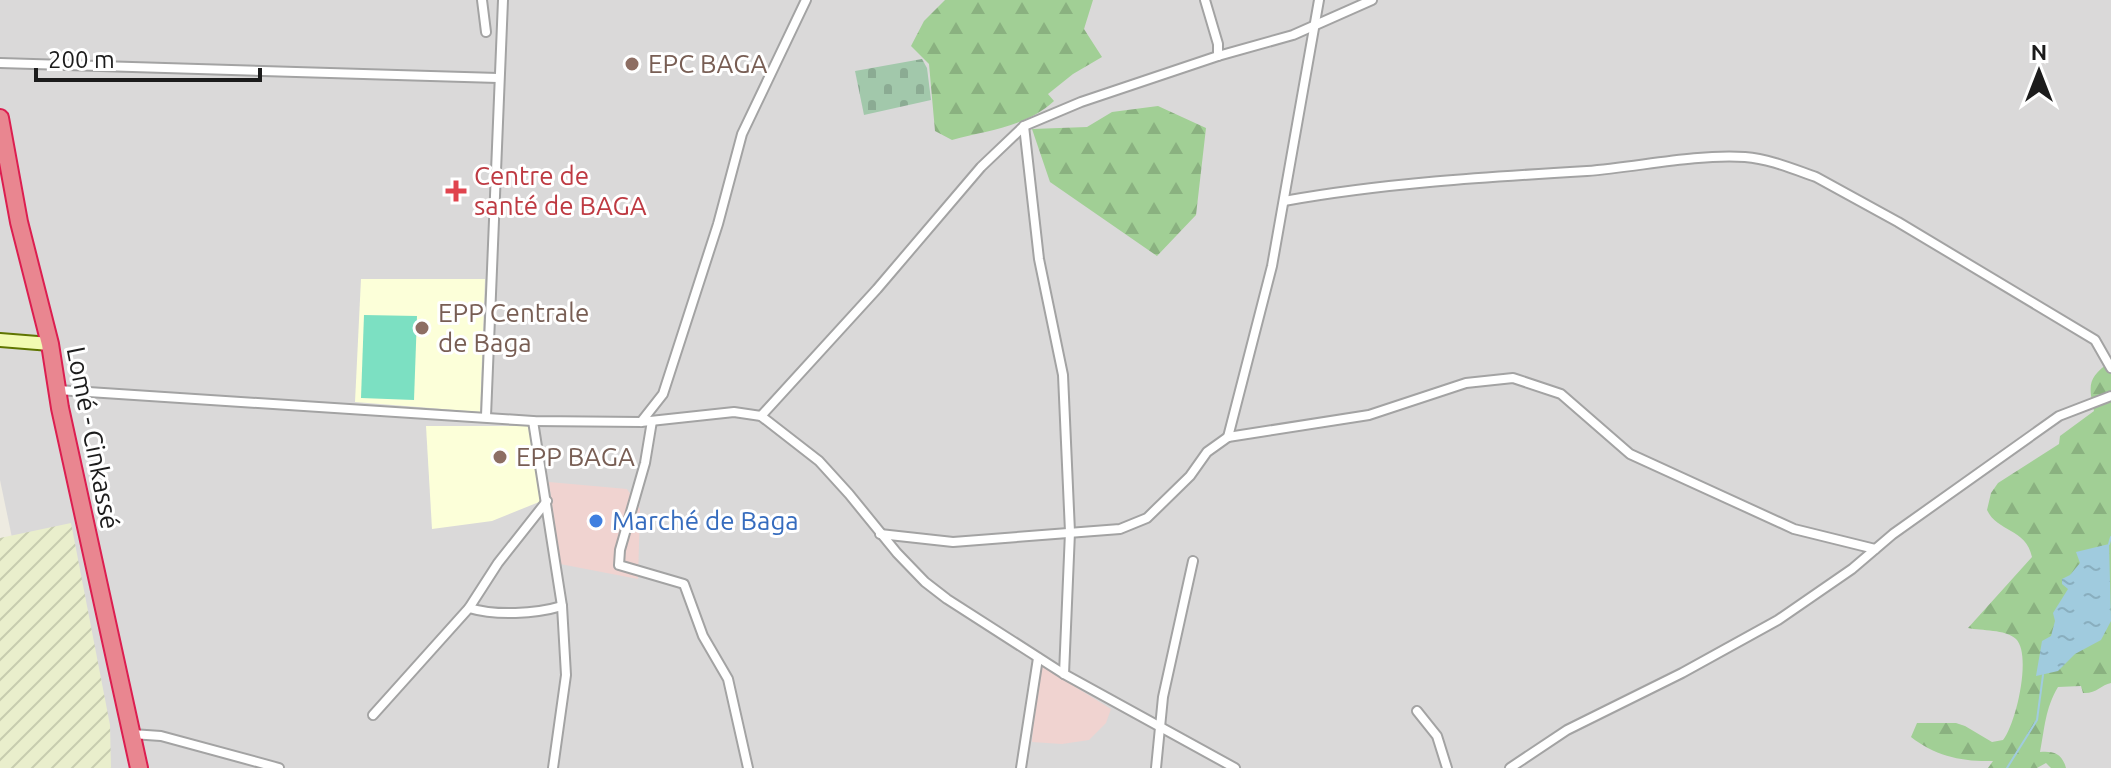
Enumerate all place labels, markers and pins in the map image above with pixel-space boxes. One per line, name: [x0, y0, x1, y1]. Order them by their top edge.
place label: EPC BAGA: [648, 49, 767, 78]
marker: EPC BAGA: [623, 55, 641, 73]
place label: Centre de santé de BAGA: [474, 161, 647, 220]
marker: Centre de santé de BAGA: [445, 180, 467, 202]
place label: EPP Centrale de Baga: [438, 298, 589, 357]
marker: EPP Centrale de Baga: [413, 319, 431, 337]
place label: EPP BAGA: [516, 442, 635, 471]
marker: EPP BAGA: [491, 448, 509, 466]
place label: Marché de Baga: [612, 506, 799, 535]
marker: Marché de Baga: [587, 512, 605, 530]

